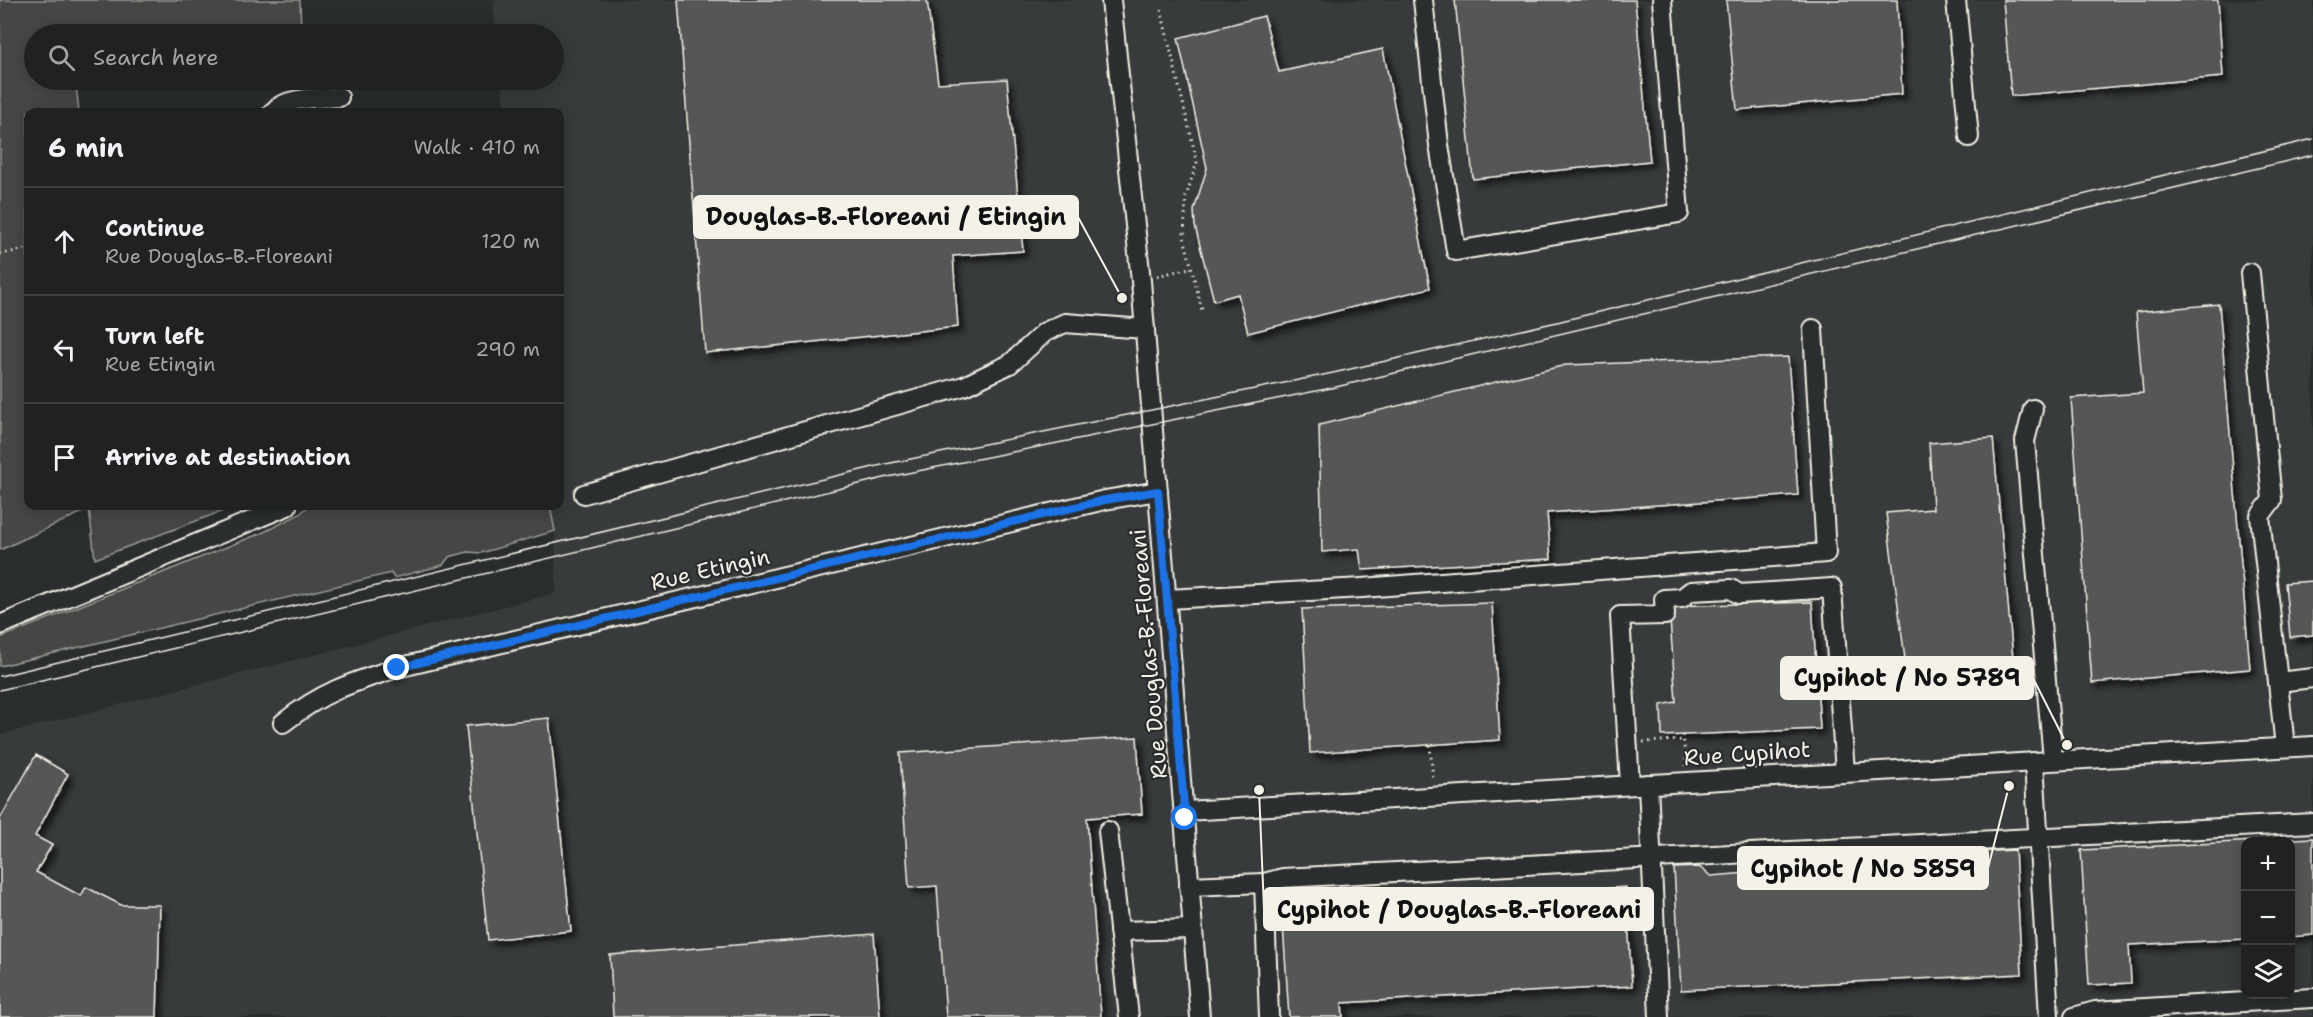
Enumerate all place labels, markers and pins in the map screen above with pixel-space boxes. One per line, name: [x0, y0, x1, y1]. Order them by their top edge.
callout: Douglas-B.-Floreani / Etingin: [694, 196, 1078, 238]
callout: Cypihot / No 5789: [1781, 657, 2033, 699]
callout: Cypihot / No 5859: [1738, 847, 1988, 889]
callout: Cypihot / Douglas-B.-Floreani: [1264, 888, 1653, 930]

